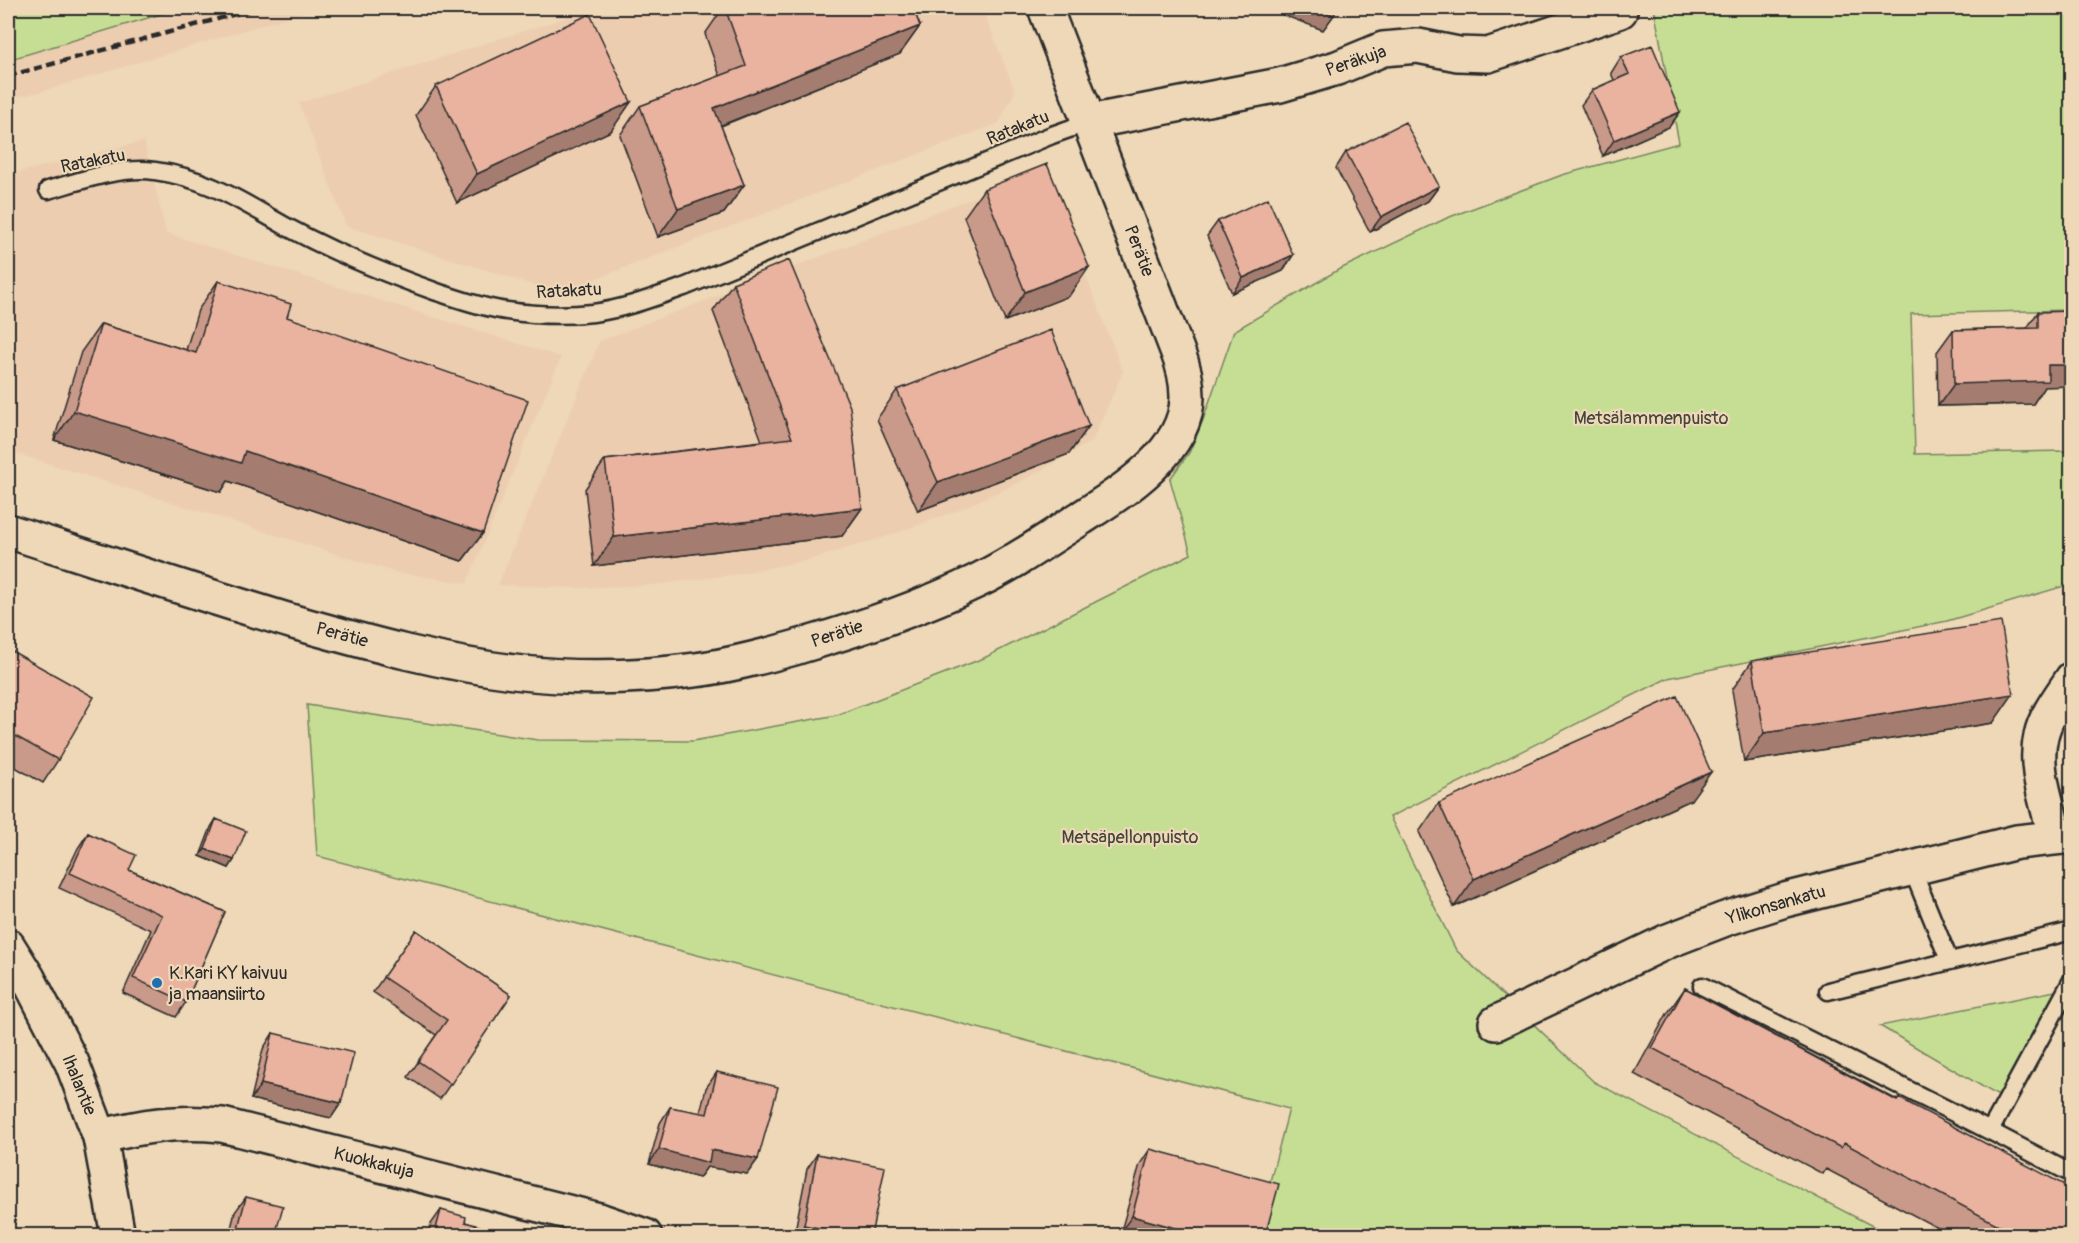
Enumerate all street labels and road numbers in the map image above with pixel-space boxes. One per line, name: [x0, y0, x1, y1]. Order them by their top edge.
street label: Peräkuja: [1323, 40, 1389, 82]
street label: Ratakatu: [983, 105, 1053, 151]
street label: Ratakatu: [59, 143, 127, 179]
street label: Perätie: [1119, 222, 1159, 280]
street label: Ratakatu: [536, 278, 602, 304]
street label: Perätie: [808, 615, 866, 653]
street label: Perätie: [313, 617, 371, 653]
street label: Ylikonsankatu: [1723, 880, 1828, 930]
street label: Ihalantie: [56, 1051, 102, 1119]
street label: Kuokkakuja: [331, 1142, 417, 1184]

